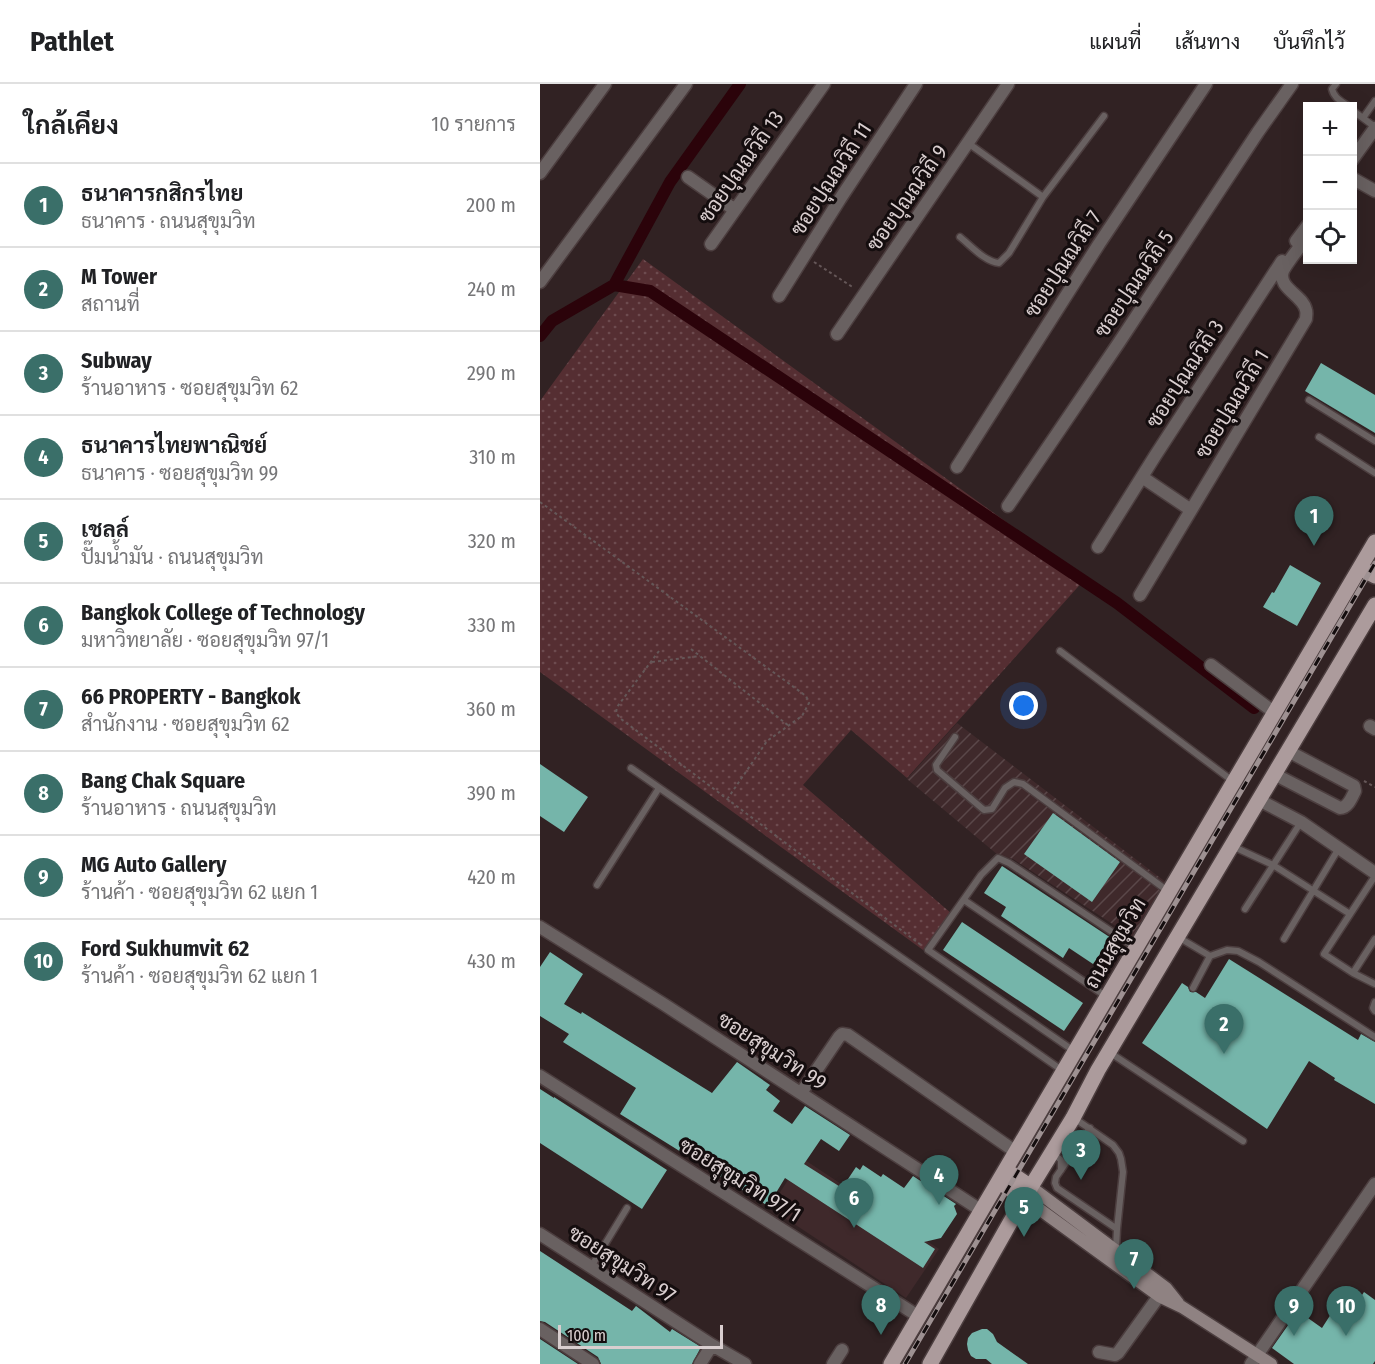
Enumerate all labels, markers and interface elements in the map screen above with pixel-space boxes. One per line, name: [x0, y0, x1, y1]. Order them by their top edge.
text: Pathlet: [30, 25, 114, 58]
text: แผนที่: [1089, 29, 1142, 55]
text: เส้นทาง: [1175, 29, 1240, 55]
text: บันทึกไว้: [1273, 29, 1345, 55]
map controls: [1303, 102, 1357, 264]
button: +: [1303, 102, 1357, 156]
street label: ซอยปุณณวิถี 13: [693, 106, 790, 229]
text: ใกล้เคียง: [24, 110, 119, 141]
text: 10 รายการ: [431, 112, 516, 136]
street label: ซอยปุณณวิถี 11: [785, 117, 878, 241]
street label: ซอยปุณณวิถี 9: [861, 140, 954, 257]
button: −: [1303, 156, 1357, 210]
text: ธนาคารกสิกรไทย: [81, 180, 243, 207]
text: 1: [39, 193, 48, 217]
text: 200 m: [466, 193, 516, 217]
street label: ซอยปุณณวิถี 7: [1019, 206, 1108, 323]
text: ธนาคาร · ถนนสุขุมวิท: [81, 209, 256, 233]
button: locate: [1303, 210, 1357, 264]
street label: ซอยปุณณวิถี 5: [1089, 226, 1180, 343]
text: M Tower: [81, 263, 157, 290]
text: 2: [39, 277, 48, 301]
text: 240 m: [467, 277, 516, 301]
text: สถานที่: [81, 292, 140, 316]
street label: ซอยปุณณวิถี 3: [1141, 315, 1230, 433]
street label: ซอยปุณณวิถี 1: [1189, 345, 1275, 464]
text: Subway: [81, 347, 152, 374]
text: 3: [39, 361, 48, 385]
text: 290 m: [467, 361, 516, 385]
text: ร้านอาหาร · ซอยสุขุมวิท 62: [81, 376, 298, 400]
text: ธนาคารไทยพาณิชย์: [81, 432, 267, 459]
text: 4: [38, 445, 49, 469]
text: 310 m: [469, 445, 516, 469]
text: ธนาคาร · ซอยสุขุมวิท 99: [81, 461, 278, 485]
pin: 1: [1294, 496, 1334, 546]
text: เชลล์: [81, 516, 129, 543]
text: 5: [39, 529, 48, 553]
text: 320 m: [468, 529, 516, 553]
text: ปั๊มน้ำมัน · ถนนสุขุมวิท: [81, 545, 264, 569]
text: Bangkok College of Technology: [81, 599, 365, 626]
text: 6: [38, 613, 49, 637]
text: 330 m: [467, 613, 516, 637]
text: มหาวิทยาลัย · ซอยสุขุมวิท 97/1: [81, 628, 329, 652]
text: 66 PROPERTY - Bangkok: [81, 683, 300, 710]
your location: [1009, 691, 1038, 720]
text: 7: [39, 697, 48, 721]
text: 360 m: [467, 697, 516, 721]
text: สำนักงาน · ซอยสุขุมวิท 62: [81, 712, 290, 736]
text: Bang Chak Square: [81, 767, 245, 794]
text: 8: [38, 781, 49, 805]
text: 390 m: [467, 781, 516, 805]
text: ร้านอาหาร · ถนนสุขุมวิท: [81, 796, 277, 820]
text: MG Auto Gallery: [81, 851, 227, 878]
text: 9: [38, 865, 49, 889]
text: 420 m: [467, 865, 516, 889]
text: ร้านค้า · ซอยสุขุมวิท 62 แยก 1: [81, 880, 318, 904]
street label: ถนนสุขุมวิท: [1078, 893, 1152, 994]
text: Ford Sukhumvit 62: [81, 935, 249, 962]
text: 10: [34, 949, 53, 973]
text: 430 m: [467, 949, 516, 973]
text: ร้านค้า · ซอยสุขุมวิท 62 แยก 1: [81, 964, 318, 988]
pin: 2: [1204, 1004, 1244, 1054]
street label: ซอยสุขุมวิท 99: [712, 1006, 831, 1097]
pin: 3: [1062, 1130, 1100, 1180]
street label: ซอยสุขุมวิท 97/1: [674, 1132, 806, 1229]
pin: 4: [920, 1156, 958, 1205]
pin: 6: [834, 1178, 874, 1228]
pin: 5: [1004, 1188, 1044, 1237]
street label: ซอยสุขุมวิท 97: [563, 1220, 681, 1309]
pin: 7: [1114, 1240, 1154, 1289]
pin: 8: [862, 1286, 900, 1335]
pin: 9: [1274, 1286, 1314, 1336]
pin: 10: [1326, 1286, 1366, 1336]
scale bar: [558, 1322, 723, 1350]
text: 100 m: [567, 1326, 606, 1345]

